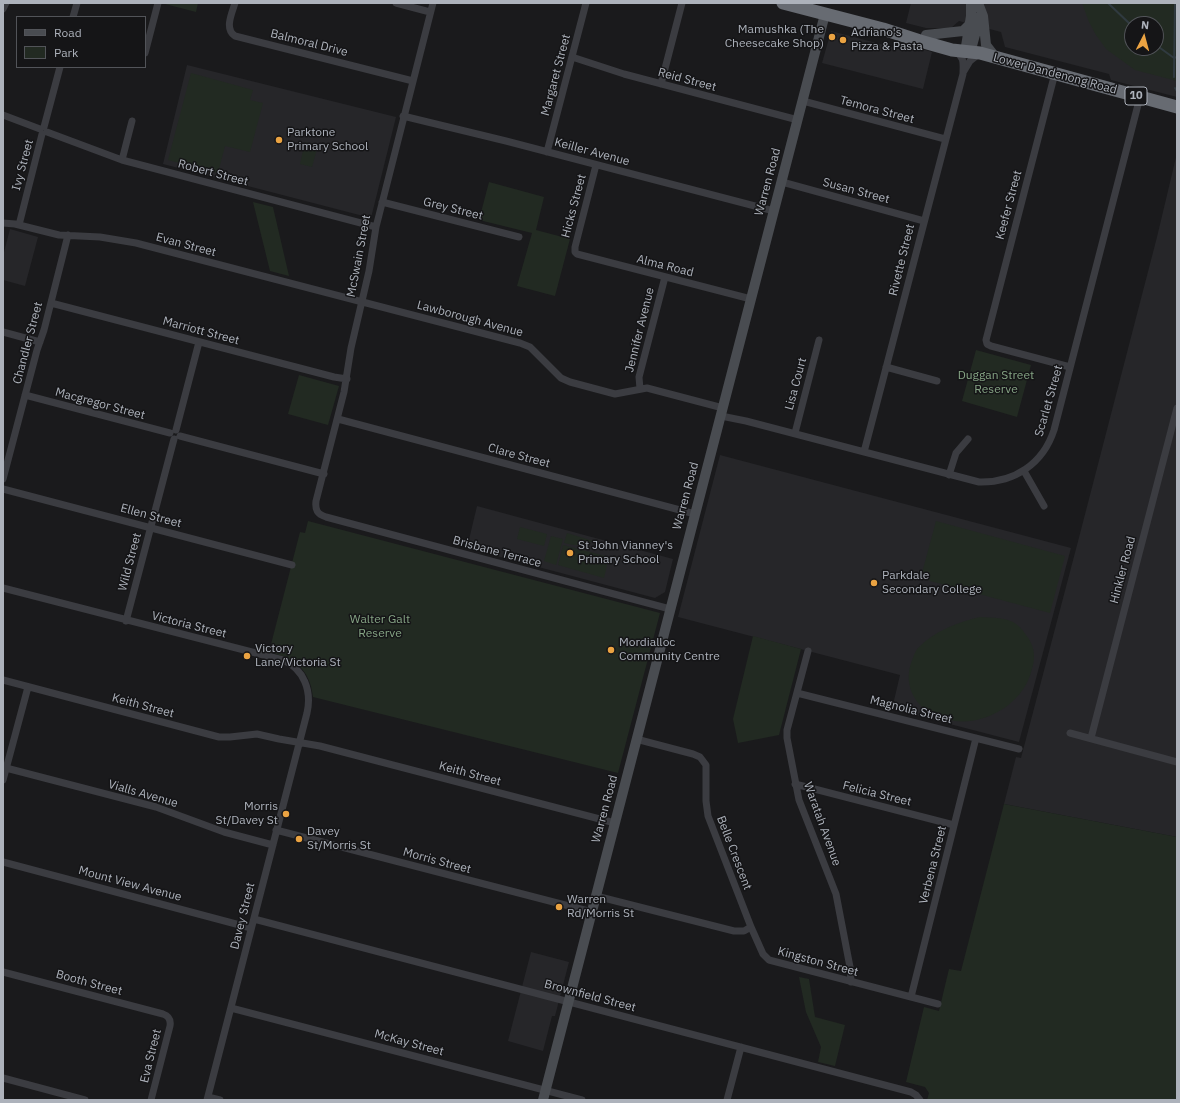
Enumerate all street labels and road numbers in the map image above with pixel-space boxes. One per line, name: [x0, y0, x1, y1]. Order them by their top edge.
street label: Balmoral Drive: [269, 26, 349, 60]
street label: Margaret Street: [538, 33, 574, 117]
street label: Lower Dandenong Road: [992, 51, 1118, 97]
street label: Reid Street: [656, 65, 718, 95]
road number: 10: [1125, 87, 1147, 105]
street label: Temora Street: [838, 93, 916, 127]
street label: Keiller Avenue: [553, 135, 631, 169]
street label: Ivy Street: [9, 138, 37, 192]
street label: Warren Road: [752, 147, 784, 217]
street label: Robert Street: [176, 157, 250, 189]
street label: Keefer Street: [993, 169, 1025, 241]
street label: Hicks Street: [559, 173, 589, 239]
street label: Susan Street: [821, 175, 891, 207]
street label: Grey Street: [422, 195, 484, 223]
street label: McSwain Street: [344, 213, 374, 299]
street label: Rivette Street: [886, 223, 918, 297]
street label: Evan Street: [154, 230, 218, 260]
street label: Alma Road: [635, 252, 695, 280]
street label: Jennifer Avenue: [622, 286, 658, 374]
street label: Lawborough Avenue: [415, 298, 525, 340]
street label: Chandler Street: [10, 300, 46, 386]
street label: Marriott Street: [161, 314, 241, 348]
street label: Lisa Court: [782, 356, 810, 412]
street label: Scarlet Street: [1032, 364, 1066, 438]
street label: Macgregor Street: [53, 385, 147, 423]
street label: Clare Street: [486, 441, 552, 471]
street label: Warren Road: [670, 461, 702, 531]
street label: Ellen Street: [119, 501, 183, 531]
street label: Wild Street: [115, 531, 145, 593]
street label: Brisbane Terrace: [451, 533, 543, 571]
street label: Hinkler Road: [1107, 535, 1139, 605]
street label: Victoria Street: [150, 609, 228, 641]
street label: Keith Street: [110, 691, 176, 721]
street label: Magnolia Street: [868, 693, 954, 727]
street label: Keith Street: [437, 759, 503, 789]
street label: Warren Road: [589, 774, 621, 844]
street label: Vialls Avenue: [106, 777, 180, 811]
street label: Felicia Street: [841, 778, 913, 810]
street label: Waratah Avenue: [800, 780, 844, 868]
street label: Belle Crescent: [713, 814, 755, 892]
street label: Verbena Street: [916, 824, 950, 906]
street label: Morris Street: [401, 845, 473, 877]
street label: Mount View Avenue: [77, 863, 183, 905]
street label: Davey Street: [228, 881, 258, 951]
street label: Kingston Street: [776, 944, 860, 980]
street label: Booth Street: [54, 967, 124, 999]
street label: Brownfield Street: [543, 977, 637, 1015]
street label: McKay Street: [373, 1027, 445, 1059]
street label: Eva Street: [137, 1028, 165, 1084]

